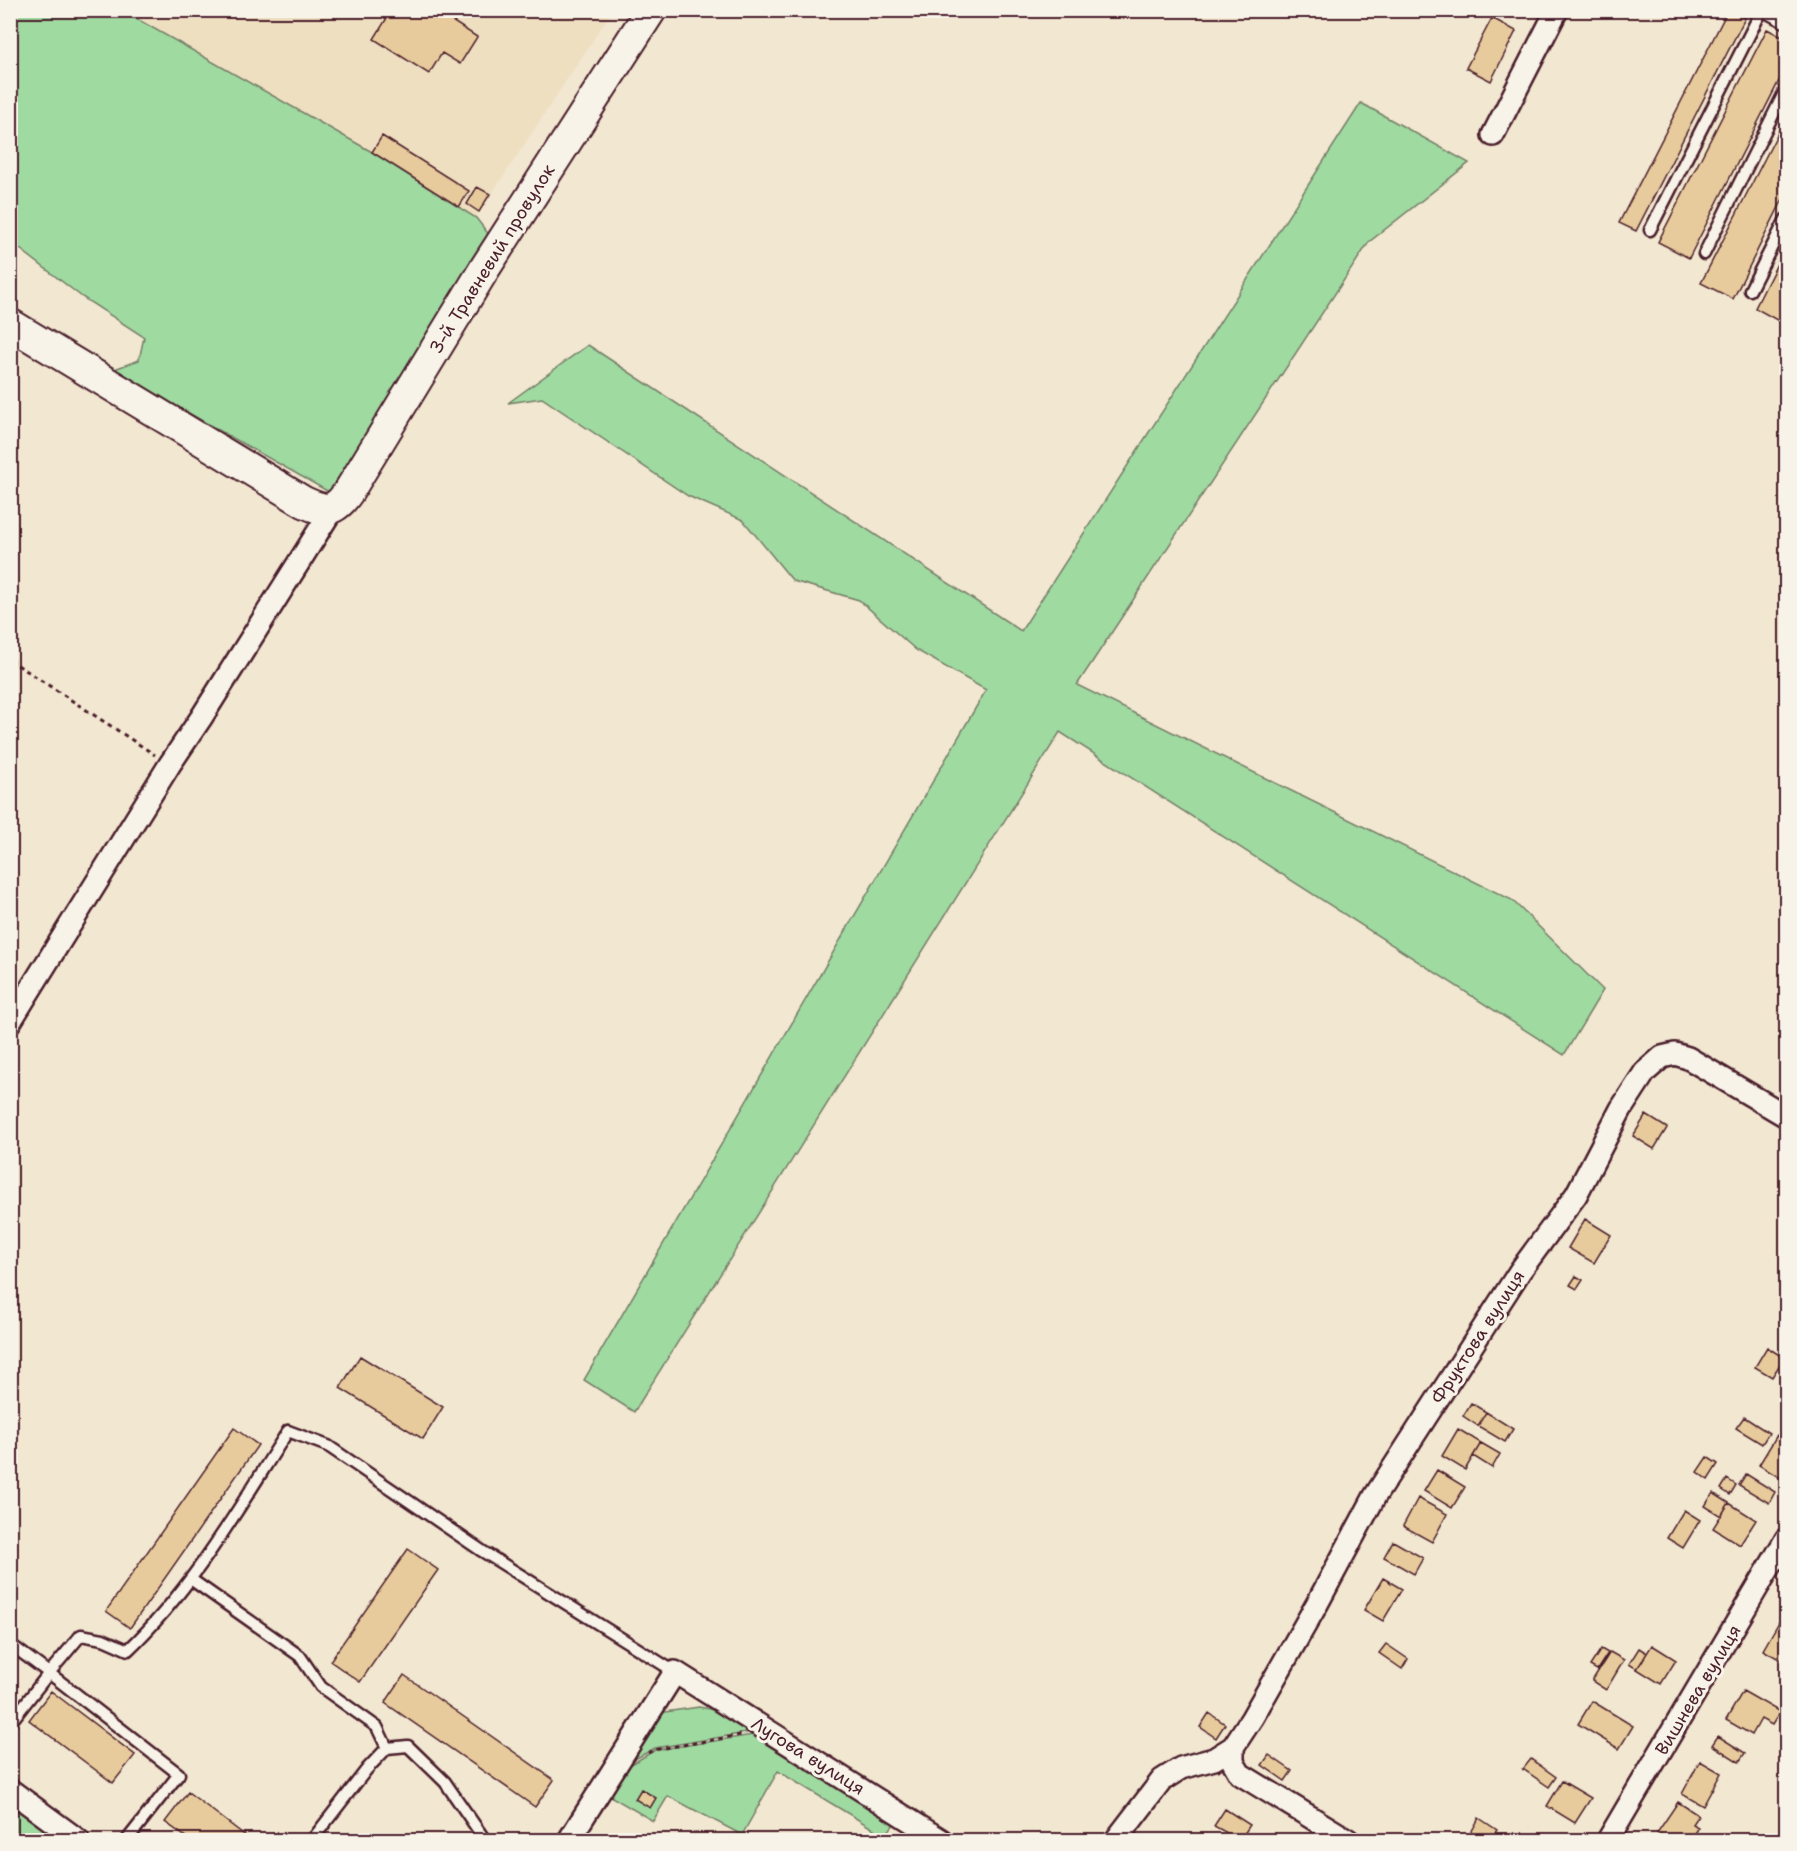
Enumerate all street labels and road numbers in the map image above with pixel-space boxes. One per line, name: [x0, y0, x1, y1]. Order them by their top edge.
street label: 3-й Травневий провулок: [424, 159, 561, 358]
street label: Фруктова вулиця: [1426, 1265, 1530, 1409]
street label: Вишнева вулиця: [1650, 1620, 1746, 1760]
street label: Лугова вулиця: [747, 1711, 869, 1801]

